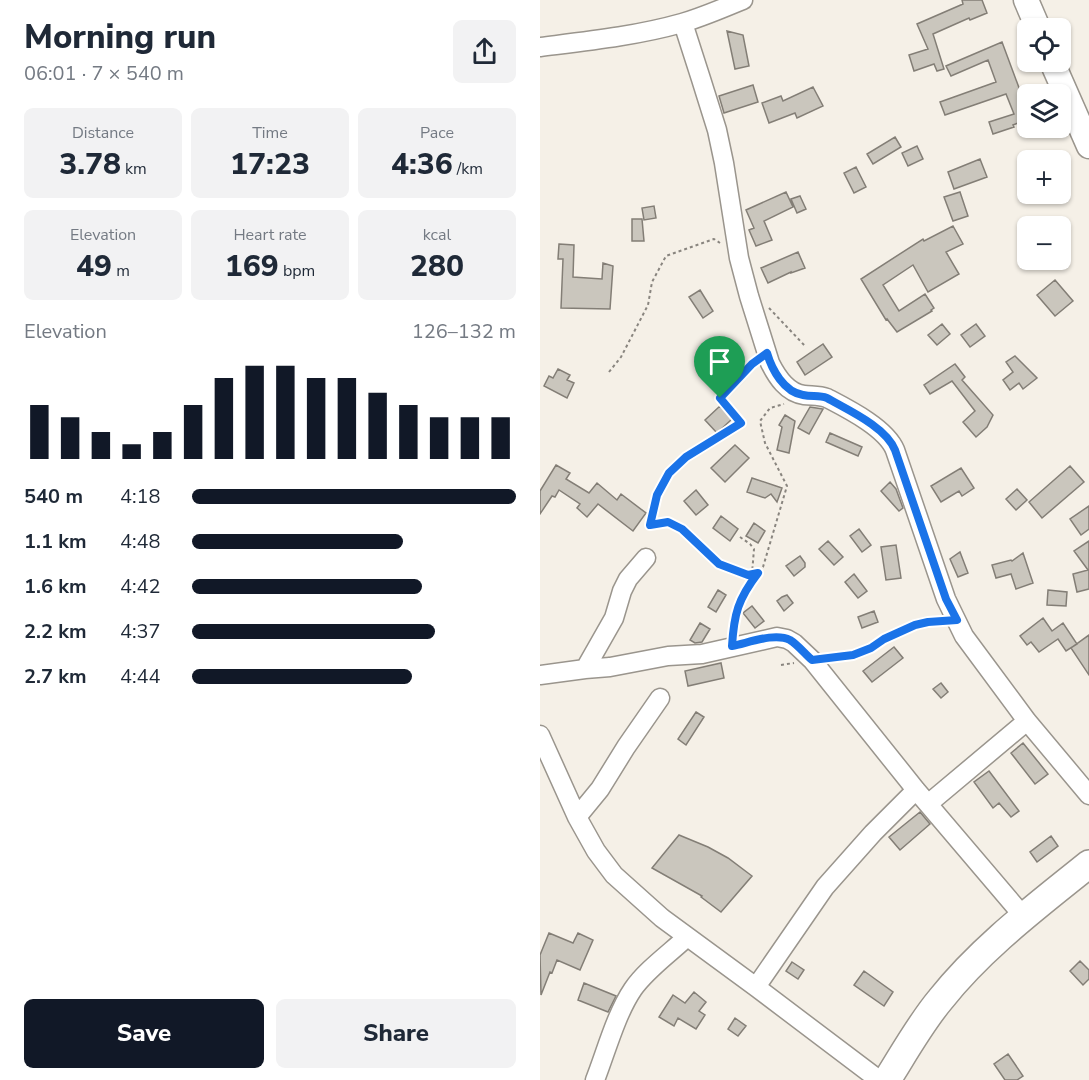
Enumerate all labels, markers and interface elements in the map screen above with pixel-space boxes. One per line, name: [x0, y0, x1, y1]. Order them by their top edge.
text: Morning run: [24, 15, 216, 60]
map controls: [1017, 18, 1071, 270]
button: locate: [1017, 18, 1071, 72]
button: share: [453, 20, 516, 83]
text: 06:01 · 7 × 540 m: [24, 60, 184, 87]
button: layers: [1017, 84, 1071, 138]
text: Distance: [72, 122, 134, 144]
text: Time: [252, 122, 288, 144]
text: Pace: [420, 122, 454, 144]
text: 3.78: [59, 144, 121, 185]
text: 17:23: [230, 144, 310, 185]
text: 4:36: [391, 144, 453, 185]
button: +: [1017, 150, 1071, 204]
text: km: [121, 158, 147, 180]
text: /km: [453, 158, 483, 180]
button: −: [1017, 216, 1071, 270]
text: Elevation: [70, 224, 136, 246]
text: Heart rate: [233, 224, 307, 246]
text: kcal: [423, 224, 451, 246]
text: 49: [76, 246, 112, 287]
text: 169: [225, 246, 279, 287]
text: 280: [410, 246, 464, 287]
text: m: [112, 260, 130, 282]
text: bpm: [279, 260, 315, 282]
text: Elevation: [24, 318, 107, 345]
text: 126–132 m: [412, 318, 516, 345]
pin: [694, 336, 745, 398]
icon: arrive: [703, 345, 736, 378]
text: 540 m: [24, 483, 83, 510]
text: 4:18: [120, 483, 161, 510]
text: 1.1 km: [24, 528, 87, 555]
text: 4:48: [120, 528, 161, 555]
text: 1.6 km: [24, 573, 87, 600]
text: 4:42: [120, 573, 161, 600]
text: 2.2 km: [24, 618, 87, 645]
text: 4:37: [120, 618, 161, 645]
text: 2.7 km: [24, 663, 87, 690]
text: 4:44: [120, 663, 161, 690]
button: Save: [24, 999, 264, 1068]
button: Share: [276, 999, 516, 1068]

